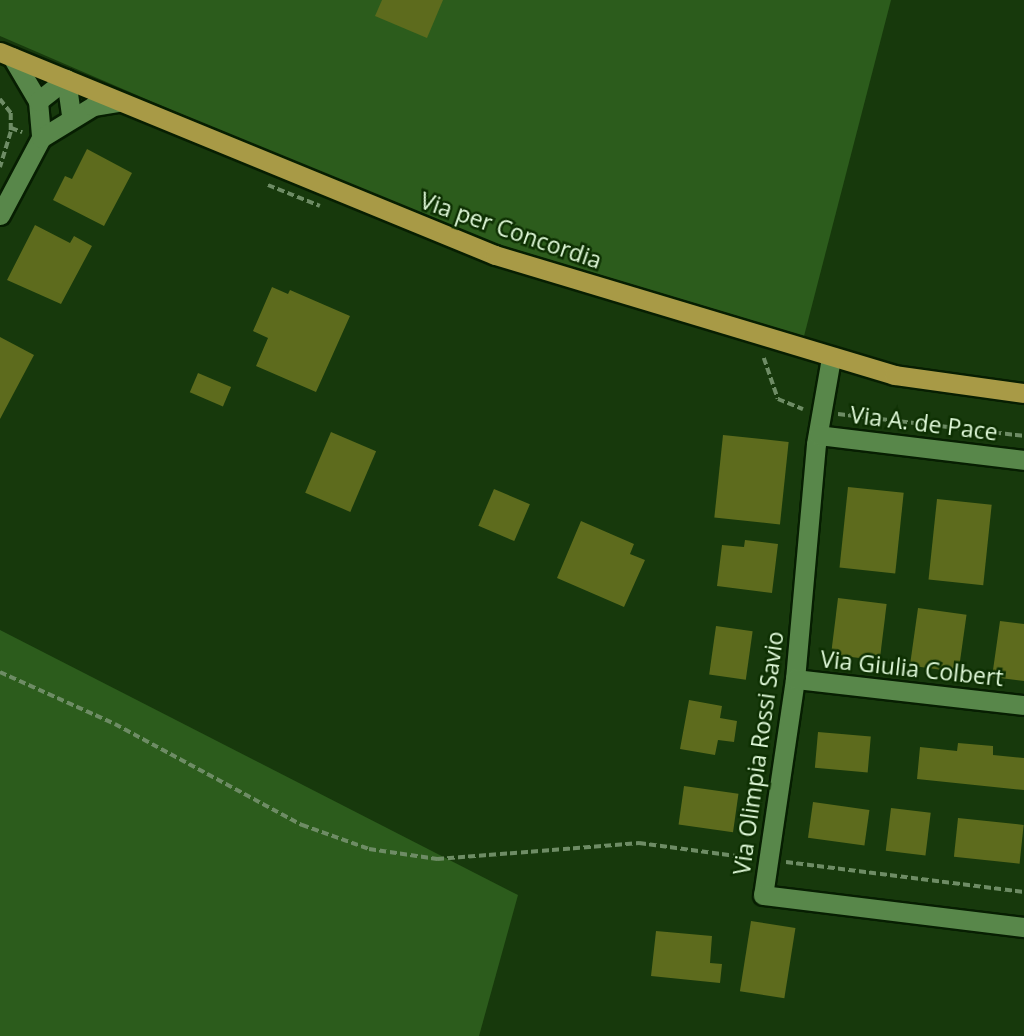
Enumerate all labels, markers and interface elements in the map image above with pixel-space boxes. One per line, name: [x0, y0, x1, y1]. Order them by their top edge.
street label: Via per Concordia: [417, 186, 605, 274]
street label: Via A. de Pace: [849, 400, 999, 446]
street label: Via Olimpia Rossi Savio: [727, 629, 789, 877]
street label: Via Giulia Colbert: [819, 645, 1005, 691]

